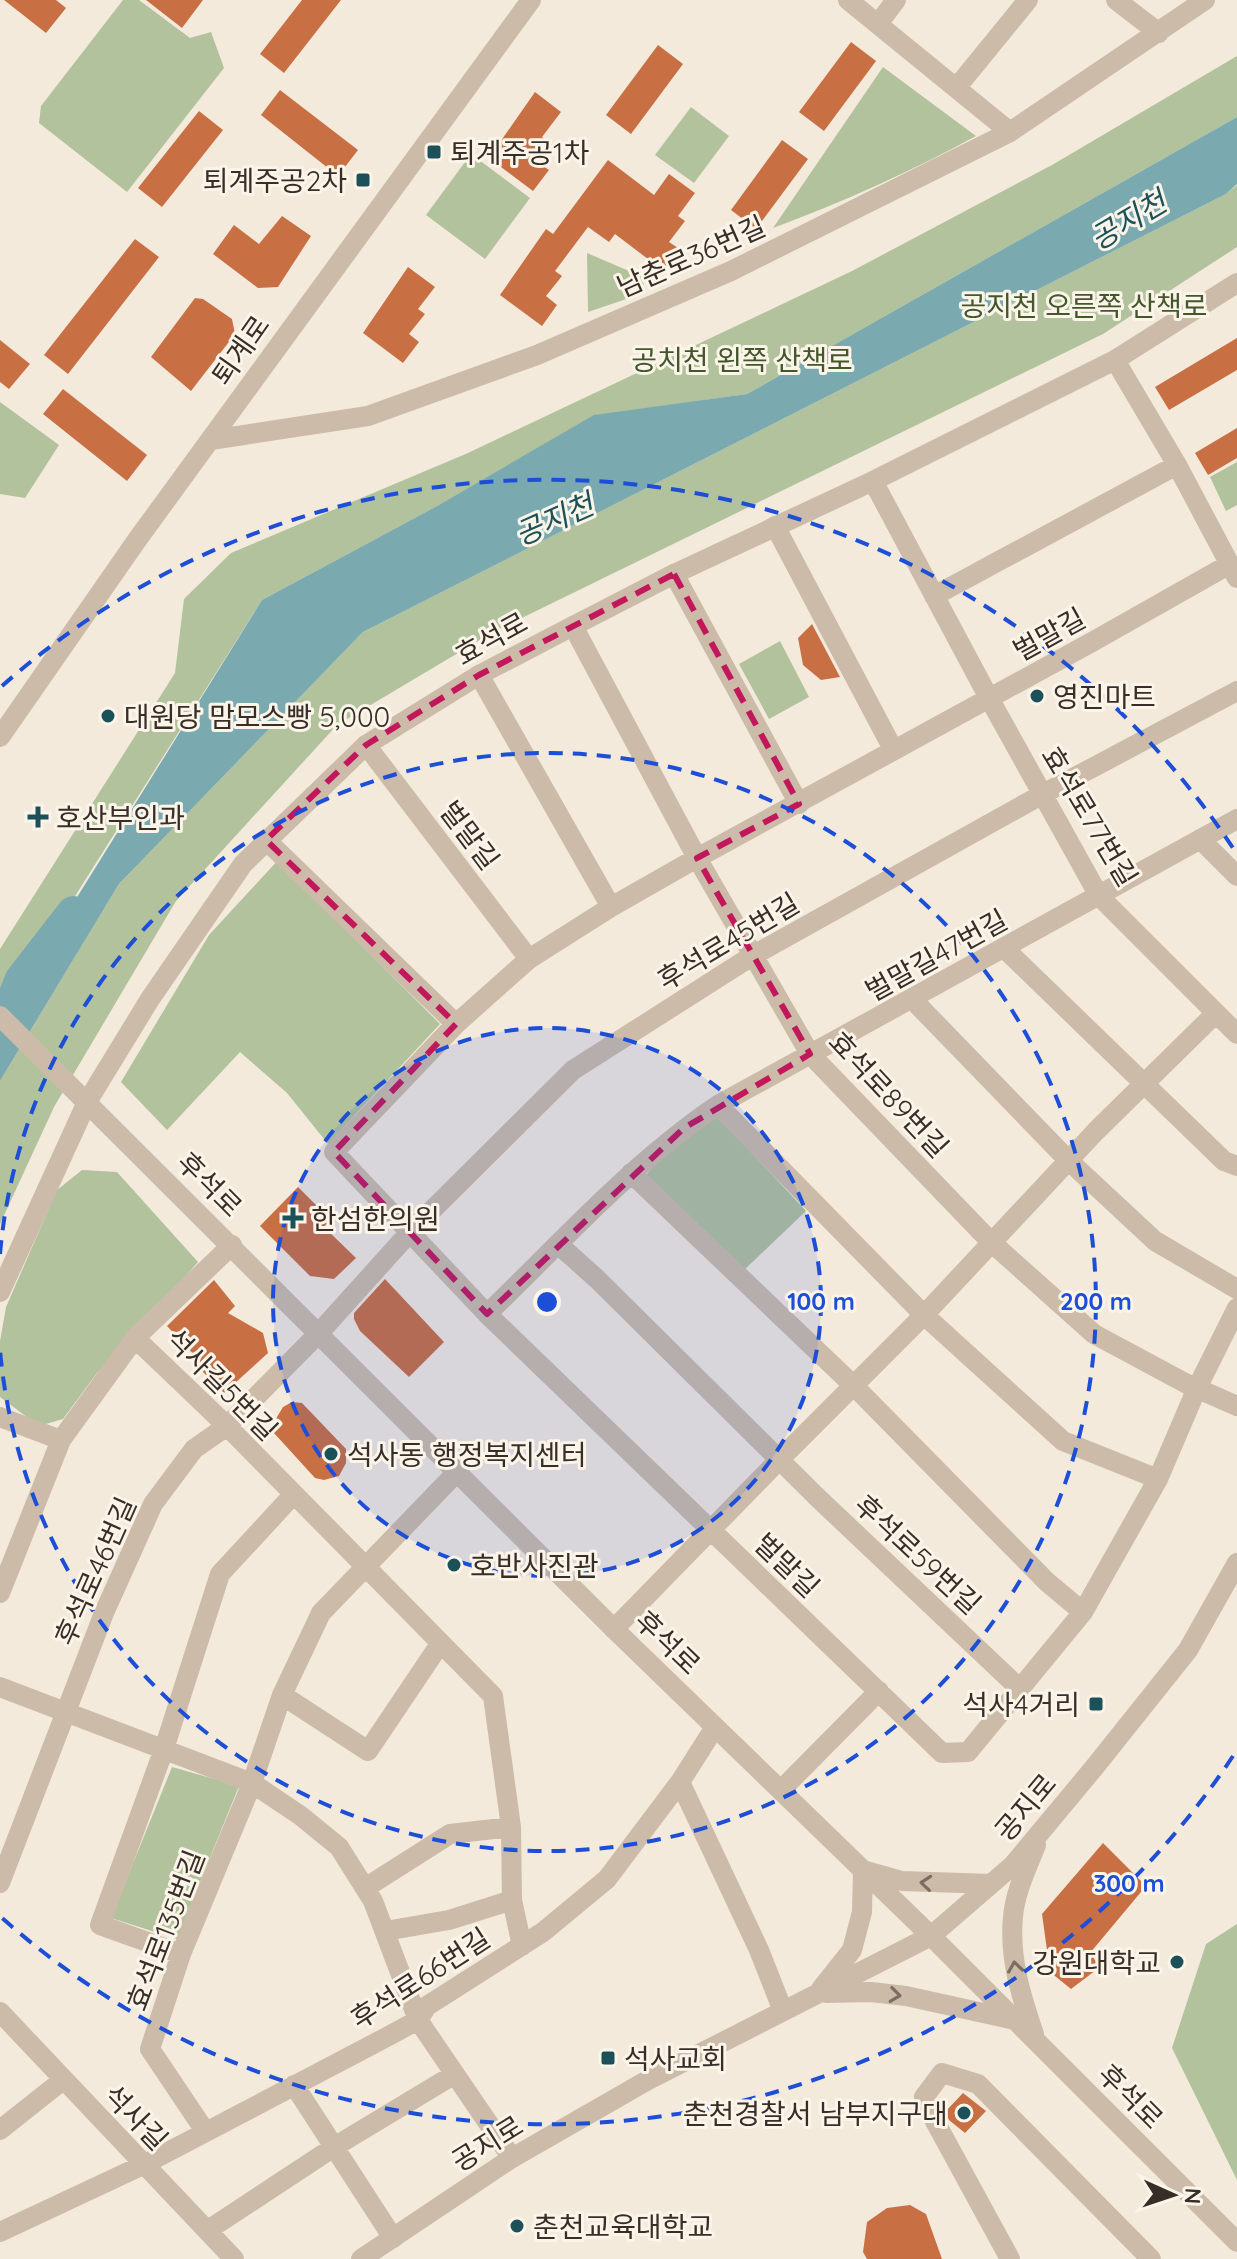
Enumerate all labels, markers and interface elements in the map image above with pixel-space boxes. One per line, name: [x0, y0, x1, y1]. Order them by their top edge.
place label: 퇴계주공1차: [450, 135, 589, 170]
marker: 퇴계주공1차: [425, 143, 443, 161]
place label: 퇴계주공2차: [203, 163, 347, 198]
marker: 퇴계주공2차: [354, 171, 372, 189]
water label: 공지천: [1083, 181, 1176, 258]
street label: 남춘로36번길: [611, 208, 771, 304]
park label: 공지천 오른쪽 산책로: [960, 288, 1208, 323]
street label: 퇴계로: [204, 308, 276, 392]
park label: 공치천 왼쪽 산책로: [631, 342, 853, 377]
water label: 공지천: [508, 483, 603, 553]
street label: 벌말길: [1007, 600, 1091, 668]
street label: 효석로: [449, 604, 533, 672]
place label: 영진마트: [1053, 679, 1156, 714]
marker: 영진마트: [1028, 687, 1046, 705]
place label: 대원당 맘모스빵 5,000: [124, 699, 390, 734]
marker: 대원당 맘모스빵 5,000: [99, 707, 117, 725]
street label: 효석로77번길: [1034, 739, 1146, 893]
street label: 벌말길: [433, 794, 507, 876]
place label: 호산부인과: [56, 800, 185, 835]
marker: 호산부인과: [27, 806, 49, 828]
street label: 후석로45번길: [651, 885, 805, 997]
street label: 벌말길47번길: [859, 902, 1013, 1008]
street label: 효석로89번길: [822, 1024, 956, 1164]
street label: 후석로: [170, 1144, 250, 1224]
place label: 한섬한의원: [311, 1201, 440, 1236]
marker: 한섬한의원: [282, 1207, 304, 1229]
text: 100 m: [787, 1286, 855, 1316]
text: 200 m: [1060, 1286, 1132, 1316]
centre of rings: [533, 1288, 561, 1316]
street label: 석사길5번길: [159, 1321, 285, 1447]
place label: 석사동 행정복지센터: [347, 1437, 587, 1472]
marker: 석사동 행정복지센터: [322, 1445, 340, 1463]
street label: 후석로59번길: [848, 1487, 988, 1621]
street label: 후석로46번길: [47, 1491, 143, 1651]
street label: 벌말길: [747, 1526, 827, 1604]
place label: 호반사진관: [470, 1548, 599, 1583]
marker: 호반사진관: [445, 1556, 463, 1574]
street label: 후석로: [628, 1603, 708, 1681]
place label: 석사4거리: [962, 1687, 1080, 1722]
marker: 석사4거리: [1087, 1695, 1105, 1713]
street label: 공지로: [987, 1766, 1063, 1848]
street label: 효석로135번길: [118, 1845, 212, 2015]
text: 300 m: [1093, 1868, 1165, 1898]
one-way arrow: [920, 1875, 933, 1892]
street label: 후석로66번길: [344, 1920, 496, 2036]
place label: 강원대학교: [1032, 1945, 1161, 1980]
marker: 강원대학교: [1168, 1953, 1186, 1971]
one-way arrow: [1007, 1960, 1024, 1974]
one-way arrow: [889, 1986, 902, 2003]
place label: 석사교회: [624, 2041, 727, 2076]
marker: 석사교회: [599, 2049, 617, 2067]
street label: 후석로: [1091, 2056, 1171, 2136]
street label: 석사길: [97, 2077, 175, 2157]
place label: 춘천경찰서 남부지구대: [683, 2096, 948, 2131]
marker: 춘천경찰서 남부지구대: [955, 2104, 973, 2122]
street label: 공지로: [445, 2108, 529, 2178]
north arrow: [1133, 2155, 1213, 2235]
text: N: [1179, 2187, 1207, 2205]
place label: 춘천교육대학교: [533, 2209, 713, 2244]
marker: 춘천교육대학교: [508, 2217, 526, 2235]

